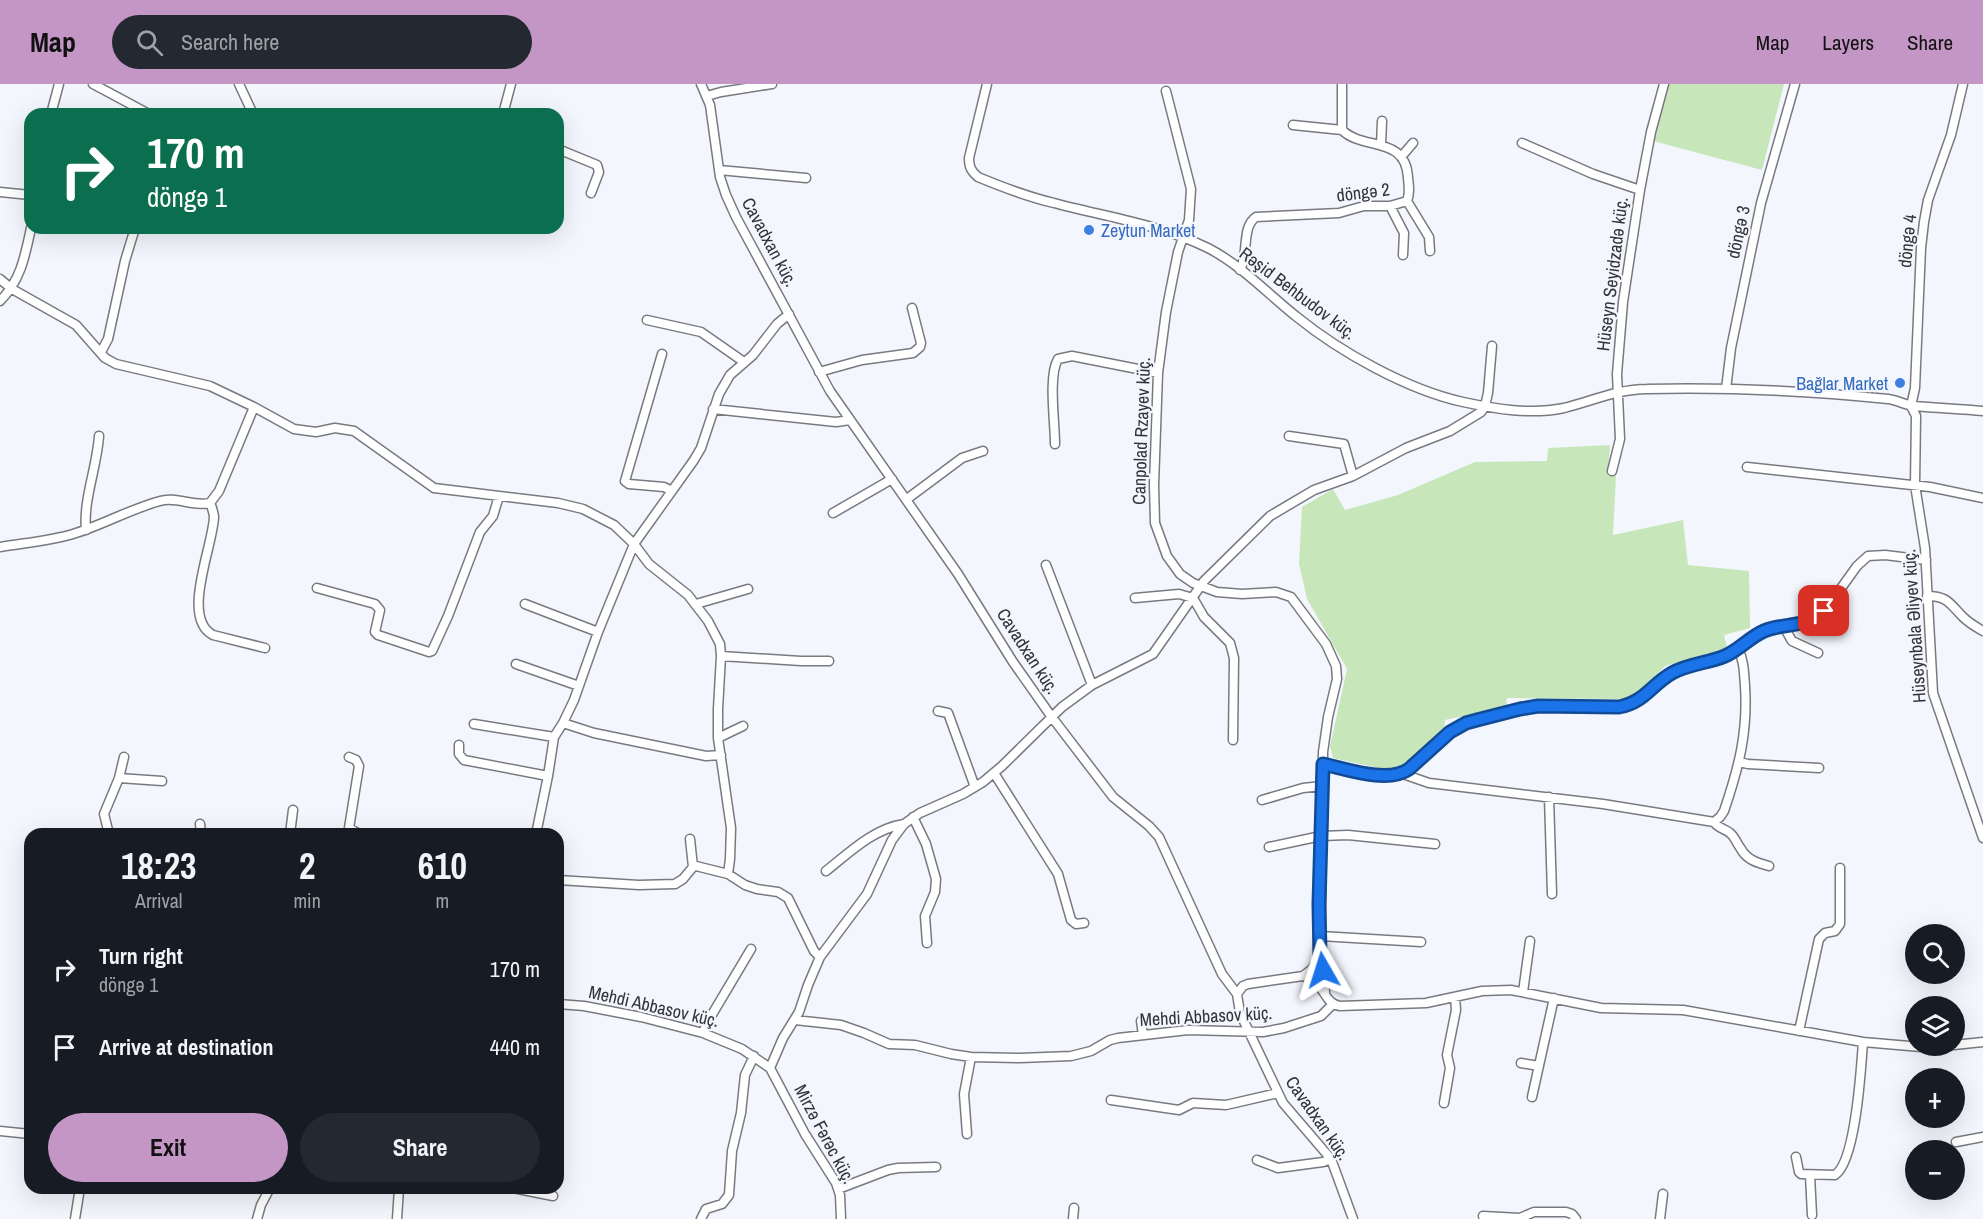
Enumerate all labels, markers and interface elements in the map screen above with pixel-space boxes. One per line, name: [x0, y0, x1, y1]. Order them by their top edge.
search box: [112, 15, 532, 69]
text: Map: [30, 23, 76, 61]
icon: search: [133, 26, 166, 59]
text: Search here: [181, 27, 279, 57]
text: Map: [1756, 28, 1789, 57]
text: Layers: [1822, 28, 1874, 57]
text: Share: [1907, 28, 1953, 57]
text: 170 m: [147, 125, 245, 181]
icon: right: [48, 132, 126, 210]
street label: döngə 2: [1335, 176, 1391, 208]
text: döngə 1: [147, 179, 227, 215]
street label: Cavadxan küç.: [736, 193, 804, 291]
street label: Hüseyn Seyidzadə küç.: [1590, 196, 1634, 352]
street label: döngə 3: [1720, 203, 1756, 261]
street label: döngə 4: [1892, 213, 1922, 269]
place label: Zeytun Market: [1101, 218, 1195, 243]
marker: Zeytun Market: [1082, 223, 1096, 237]
street label: Rəşid Behbudov küç.: [1234, 241, 1362, 345]
street label: Canpolad Rzayev küç.: [1126, 357, 1156, 505]
place label: Bağlar Market: [1796, 371, 1888, 396]
marker: Bağlar Market: [1893, 376, 1907, 390]
street label: Hüseynbala Əliyev küç.: [1896, 548, 1932, 704]
pin: [1798, 585, 1849, 636]
icon: arrive: [1807, 594, 1840, 627]
street label: Cavadxan küç.: [991, 603, 1065, 699]
text: 18:23: [121, 842, 196, 890]
text: 2: [299, 842, 315, 890]
text: 610: [418, 842, 467, 890]
text: Arrival: [135, 887, 182, 914]
text: min: [293, 887, 321, 914]
text: m: [436, 887, 449, 914]
map controls: [1905, 924, 1965, 1200]
button: search: [1905, 924, 1965, 984]
position arrow: [1291, 938, 1355, 1002]
text: Turn right: [99, 941, 183, 971]
icon: right: [48, 953, 81, 986]
text: 170 m: [490, 954, 540, 984]
text: döngə 1: [99, 971, 158, 998]
street label: Mehdi Abbasov küç.: [586, 979, 722, 1033]
button: layers: [1905, 996, 1965, 1056]
street label: Mehdi Abbasov küç.: [1139, 1000, 1273, 1032]
icon: arrive: [48, 1031, 81, 1064]
text: Arrive at destination: [99, 1032, 273, 1062]
text: 440 m: [490, 1032, 540, 1062]
button: +: [1905, 1068, 1965, 1128]
street label: Cavadxan küç.: [1280, 1071, 1356, 1165]
street label: Mirzə Fərəc küç.: [788, 1080, 862, 1188]
button: Exit: [48, 1113, 288, 1182]
button: Share: [300, 1113, 540, 1182]
button: −: [1905, 1140, 1965, 1200]

